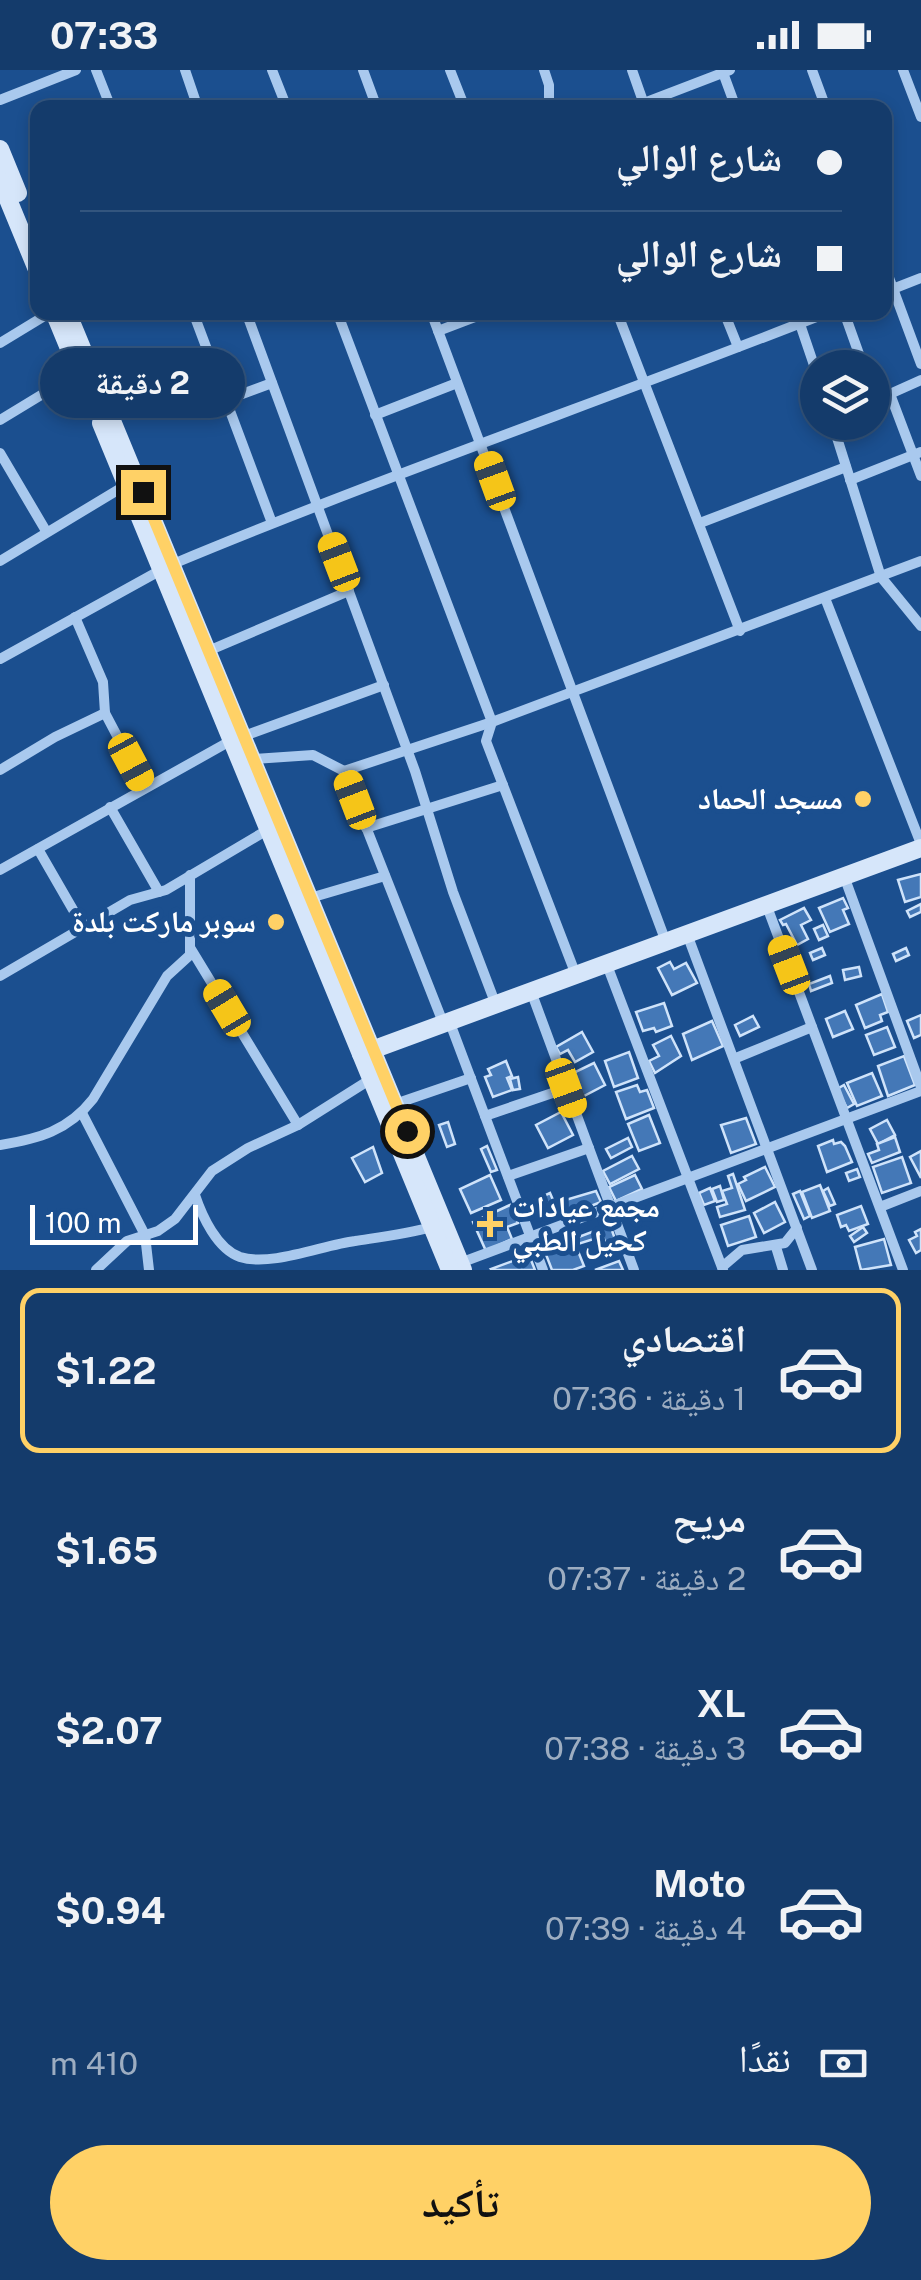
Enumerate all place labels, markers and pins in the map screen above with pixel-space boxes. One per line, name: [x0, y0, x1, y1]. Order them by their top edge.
place label: مسجد الحماد: [698, 780, 843, 816]
marker: مسجد الحماد: [852, 788, 874, 810]
place label: سوبر ماركت بلدة: [72, 903, 256, 939]
marker: سوبر ماركت بلدة: [265, 911, 287, 933]
place label: مجمع عيادات كحيل الطبي: [512, 1188, 660, 1264]
marker: مجمع عيادات كحيل الطبي: [477, 1211, 503, 1237]

